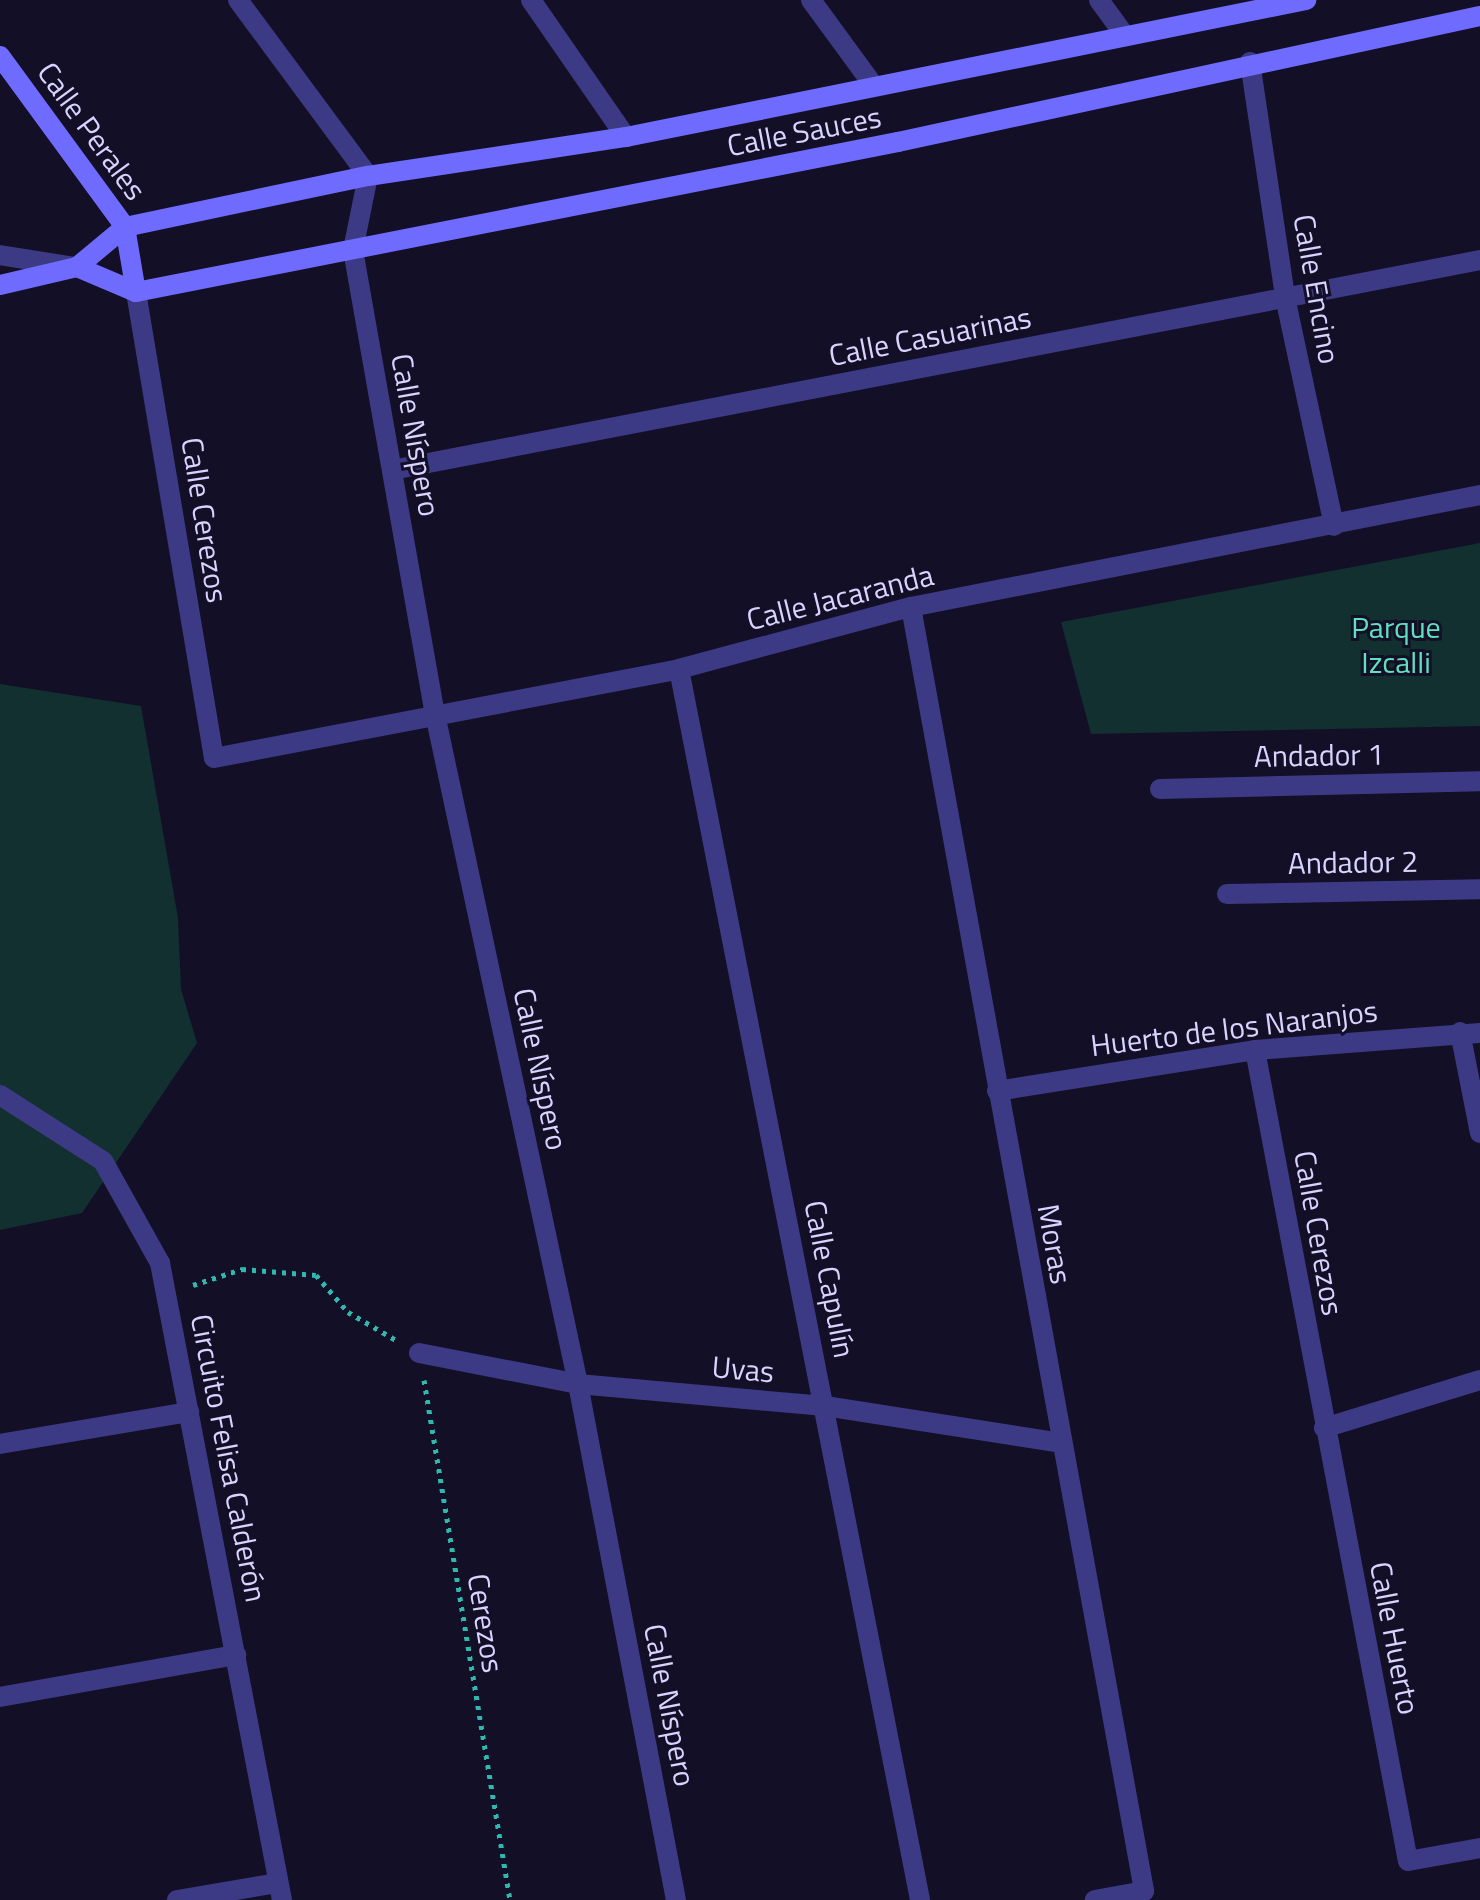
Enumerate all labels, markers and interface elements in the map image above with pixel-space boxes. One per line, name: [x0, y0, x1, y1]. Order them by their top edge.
street label: Calle Perales: [30, 55, 154, 207]
street label: Calle Sauces: [724, 98, 884, 164]
street label: Calle Encino: [1286, 211, 1348, 367]
street label: Calle Casuarinas: [826, 299, 1034, 373]
street label: Calle Níspero: [384, 351, 448, 519]
street label: Calle Cerezos: [174, 435, 236, 605]
street label: Calle Jacaranda: [743, 556, 937, 638]
park label: Parque Izcalli: [1351, 609, 1441, 680]
street label: Andador 1: [1254, 736, 1384, 774]
street label: Andador 2: [1288, 843, 1418, 881]
street label: Calle Níspero: [506, 985, 576, 1153]
street label: Huerto de los Naranjos: [1088, 993, 1380, 1063]
street label: Calle Cerezos: [1287, 1148, 1351, 1318]
street label: Calle Capulín: [797, 1197, 863, 1361]
street label: Moras: [1030, 1201, 1080, 1287]
street label: Circuito Felisa Calderón: [183, 1311, 275, 1605]
street label: Uvas: [710, 1348, 776, 1390]
street label: Calle Huerto: [1363, 1558, 1427, 1718]
street label: Cerezos: [460, 1571, 512, 1675]
street label: Calle Níspero: [637, 1621, 703, 1789]

